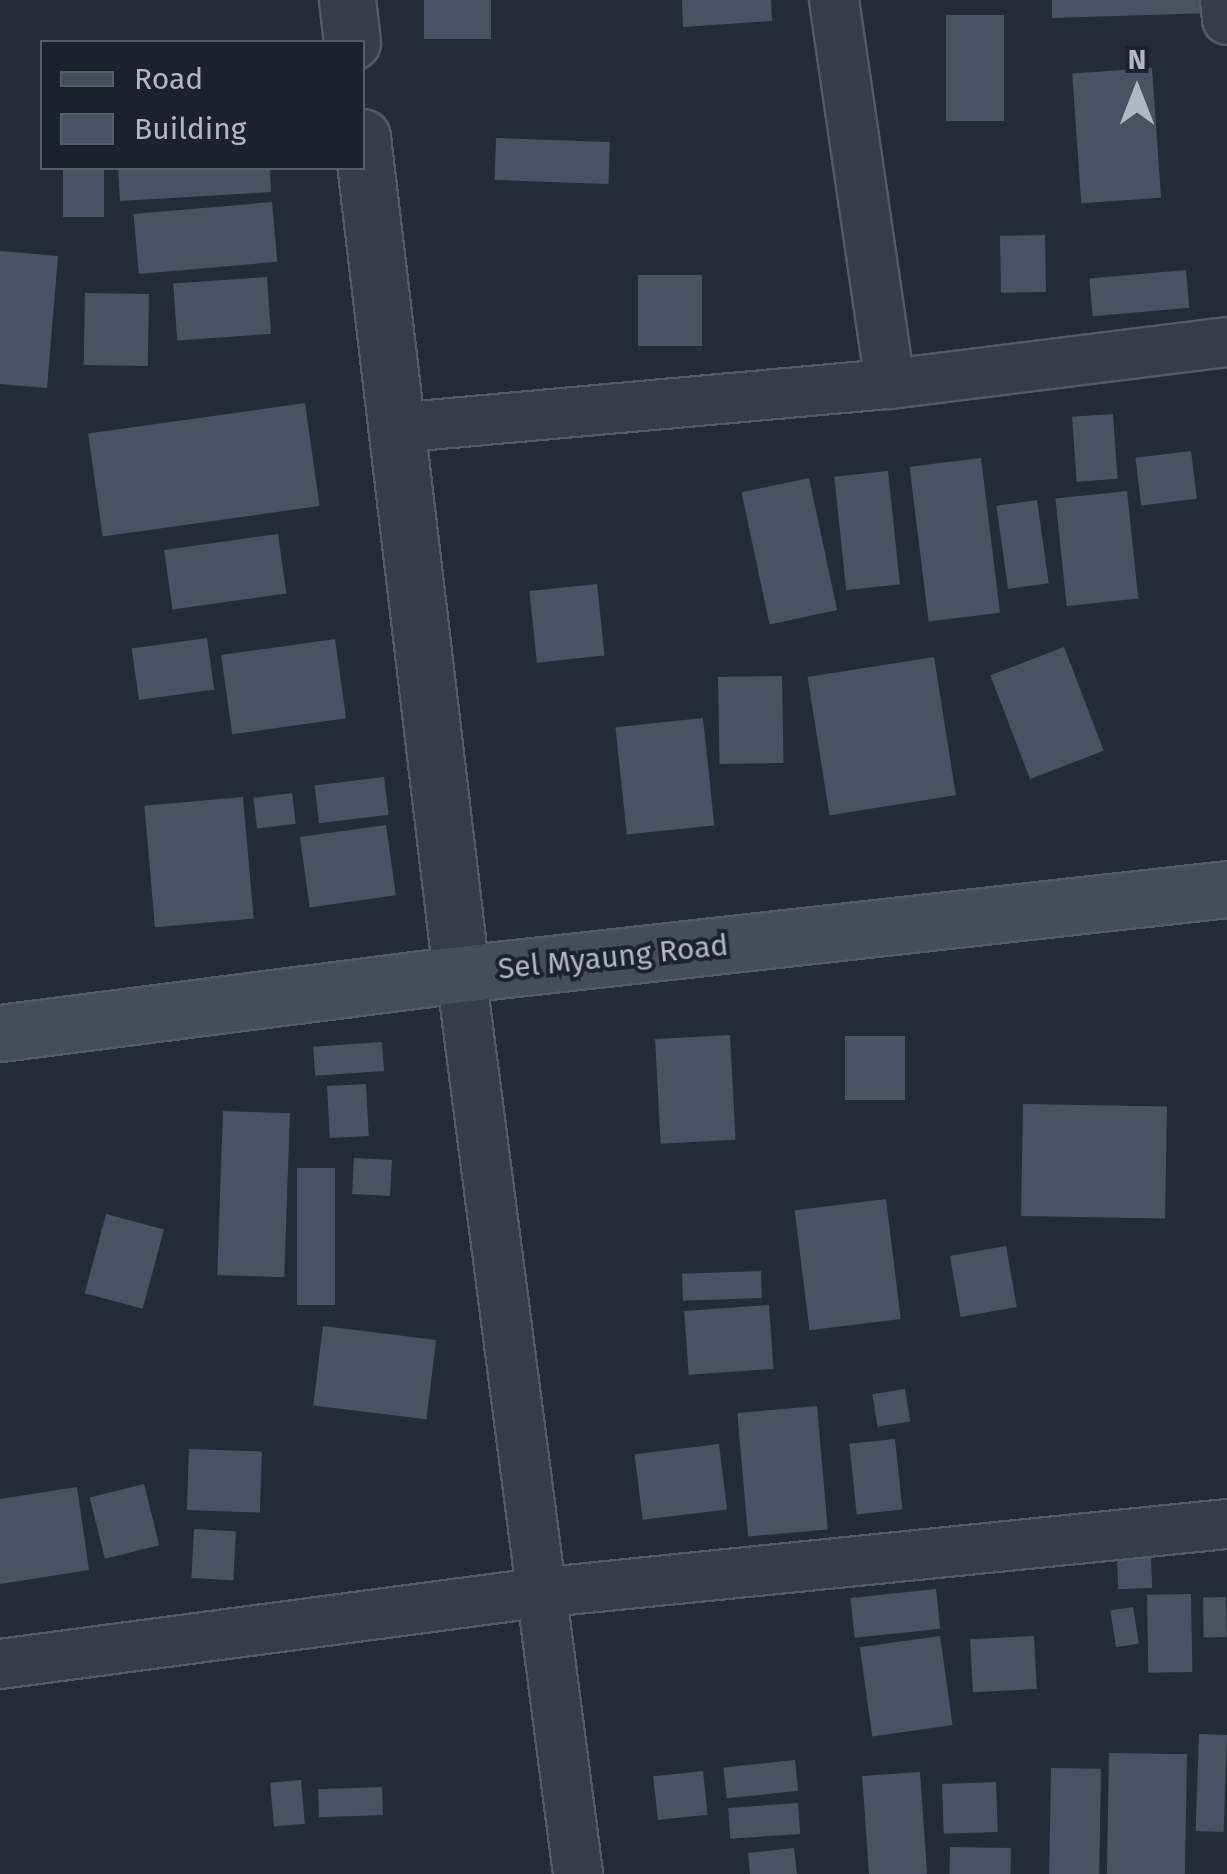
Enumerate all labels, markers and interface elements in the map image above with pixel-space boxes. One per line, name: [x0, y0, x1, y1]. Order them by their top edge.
legend: [40, 40, 365, 170]
north arrow: [1087, 40, 1187, 140]
text: N: [1128, 43, 1146, 76]
text: Road: [134, 61, 203, 97]
text: Building: [134, 111, 246, 147]
street label: Sel Myaung Road: [496, 927, 730, 987]

